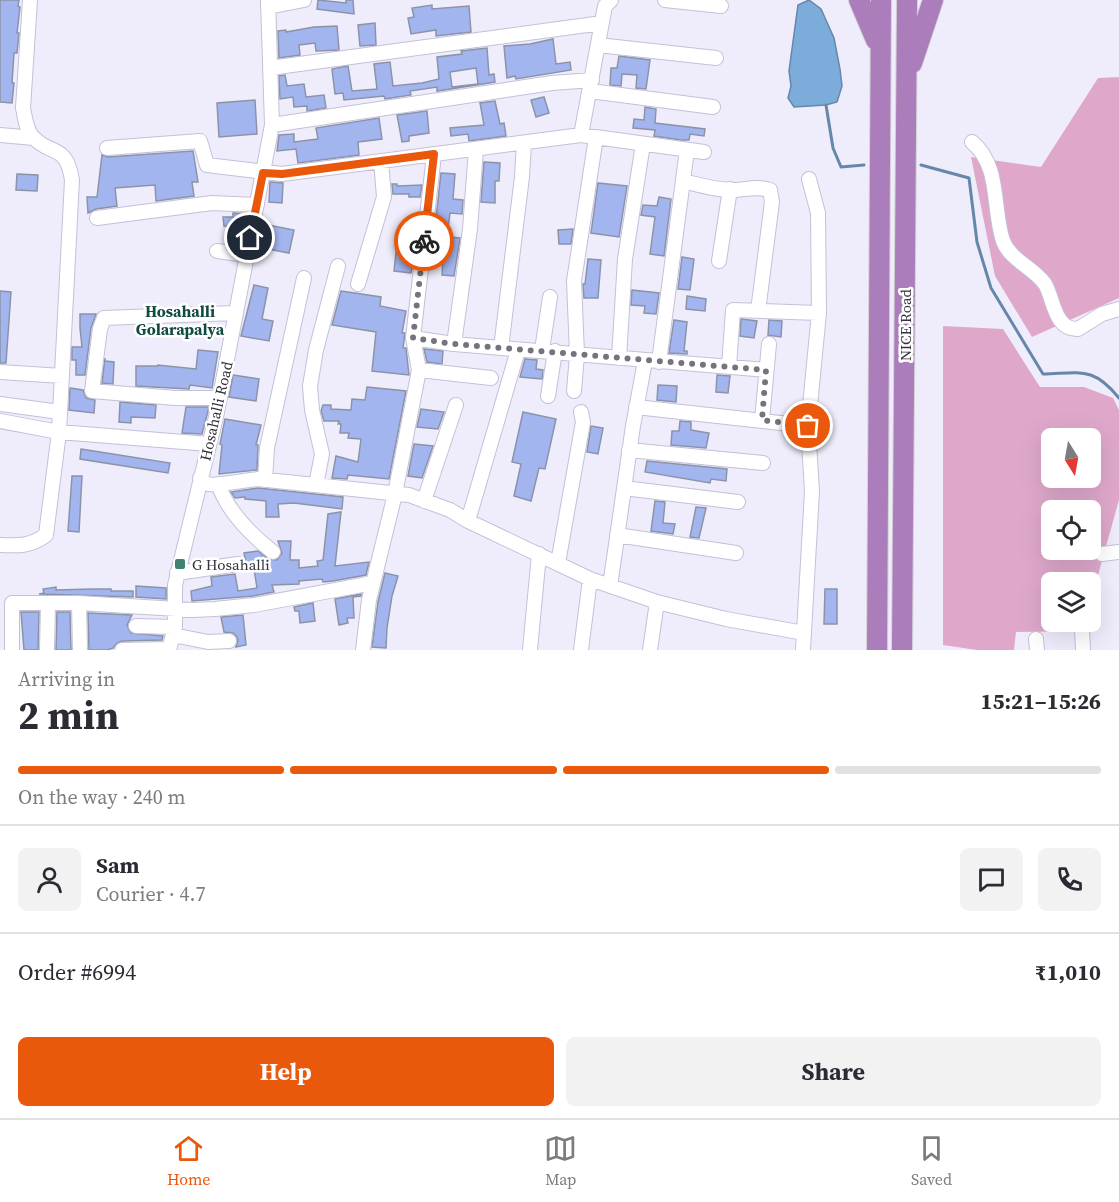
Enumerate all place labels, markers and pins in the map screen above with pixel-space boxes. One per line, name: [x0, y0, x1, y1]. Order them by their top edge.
pin: [224, 212, 275, 263]
pin: [782, 400, 833, 451]
place label: G Hosahalli: [192, 554, 270, 575]
marker: G Hosahalli: [173, 557, 187, 571]

